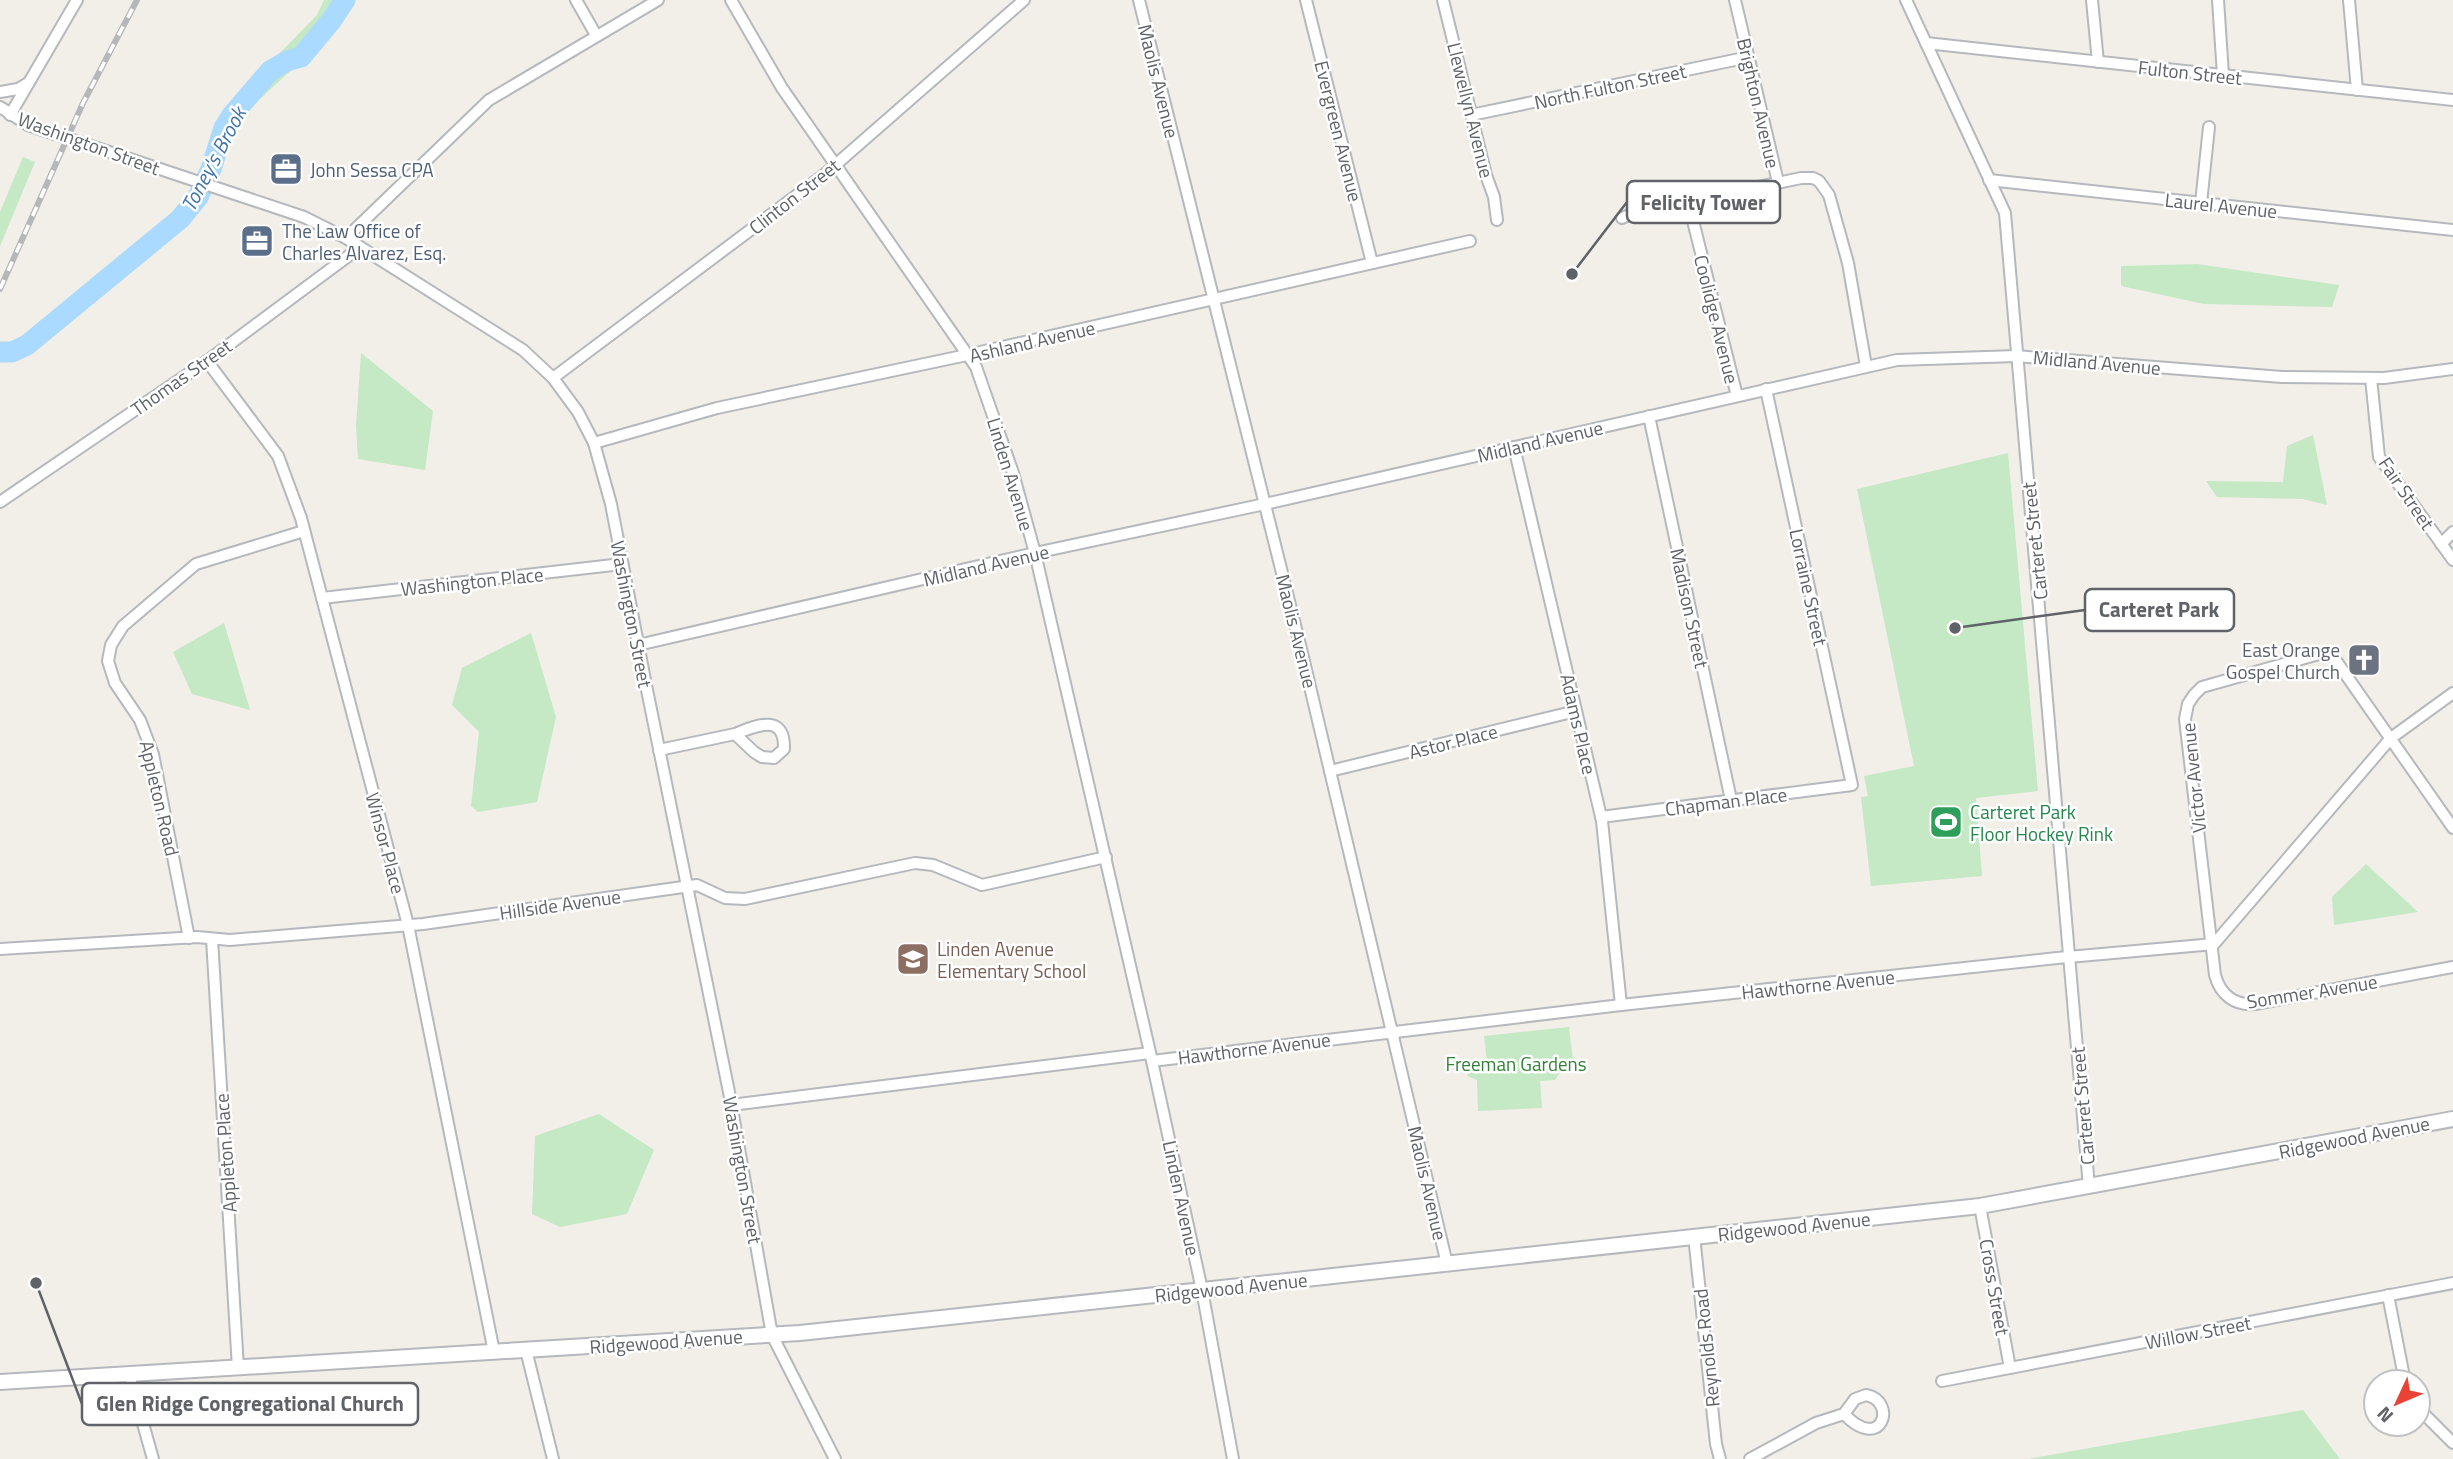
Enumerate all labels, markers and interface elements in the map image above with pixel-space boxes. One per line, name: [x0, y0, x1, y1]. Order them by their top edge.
street label: Maolis Avenue: [1131, 21, 1187, 141]
street label: Brighton Avenue: [1730, 35, 1788, 171]
street label: Llewellyn Avenue: [1440, 39, 1502, 181]
street label: Fulton Street: [2137, 52, 2244, 92]
street label: North Fulton Street: [1531, 56, 1689, 116]
street label: Evergreen Avenue: [1307, 57, 1371, 205]
water label: Toney's Brook: [172, 99, 255, 217]
street label: Washington Street: [14, 104, 164, 182]
office icon: John Sessa CPA: [267, 150, 305, 188]
street label: Clinton Street: [742, 151, 846, 241]
place label: John Sessa CPA: [310, 155, 434, 184]
callout: Felicity Tower: [1627, 181, 1780, 223]
street label: Laurel Avenue: [2163, 185, 2279, 225]
text: Felicity Tower: [1640, 186, 1766, 218]
place label: The Law Office of Charles Alvarez, Esq.: [282, 216, 446, 267]
office icon: The Law Office of Charles Alvarez, Esq.: [238, 222, 276, 260]
street label: Coolidge Avenue: [1687, 252, 1747, 386]
street label: Ashland Avenue: [966, 312, 1098, 370]
street label: Thomas Street: [125, 331, 238, 423]
street label: Midland Avenue: [2032, 342, 2162, 382]
street label: Midland Avenue: [1474, 412, 1606, 470]
street label: Linden Avenue: [980, 414, 1042, 534]
street label: Fair Street: [2372, 451, 2442, 536]
street label: Carteret Street: [2013, 480, 2055, 601]
street label: Lorraine Street: [1782, 526, 1836, 648]
street label: Midland Avenue: [920, 536, 1052, 594]
street label: Washington Street: [604, 538, 661, 690]
street label: Madison Street: [1663, 545, 1717, 671]
street label: Washington Place: [399, 559, 545, 603]
street label: Maolis Avenue: [1269, 571, 1325, 691]
callout: Carteret Park: [2085, 589, 2234, 631]
text: Carteret Park: [2099, 593, 2220, 625]
place label: East Orange Gospel Church: [2226, 635, 2340, 686]
church icon: East Orange Gospel Church: [2345, 641, 2383, 679]
street label: Adams Place: [1553, 671, 1605, 777]
street label: Astor Place: [1406, 716, 1500, 766]
street label: Victor Avenue: [2173, 722, 2213, 834]
street label: Appleton Road: [133, 737, 187, 859]
street label: Chapman Place: [1663, 779, 1789, 823]
street label: Winsor Place: [359, 789, 413, 897]
place label: Carteret Park Floor Hockey Rink: [1970, 797, 2113, 848]
sports icon: Carteret Park Floor Hockey Rink: [1927, 803, 1965, 841]
street label: Hillside Avenue: [498, 881, 622, 927]
place label: Linden Avenue Elementary School: [937, 934, 1086, 985]
school or university icon: Linden Avenue Elementary School: [894, 940, 932, 978]
street label: Hawthorne Avenue: [1740, 962, 1896, 1006]
street label: Sommer Avenue: [2245, 966, 2379, 1016]
street label: Hawthorne Avenue: [1176, 1024, 1332, 1072]
street label: Carteret Street: [2062, 1045, 2102, 1166]
park label: Freeman Gardens: [1445, 1049, 1587, 1078]
street label: Appleton Place: [206, 1092, 244, 1214]
street label: Washington Street: [716, 1094, 770, 1246]
street label: Ridgewood Avenue: [2276, 1108, 2432, 1166]
street label: Maolis Avenue: [1401, 1123, 1455, 1243]
street label: Linden Avenue: [1156, 1138, 1208, 1258]
street label: Ridgewood Avenue: [1716, 1204, 1872, 1248]
street label: Cross Street: [1972, 1236, 2018, 1338]
street label: Ridgewood Avenue: [1153, 1265, 1309, 1309]
street label: Reynolds Road: [1685, 1287, 1727, 1409]
street label: Willow Street: [2143, 1307, 2254, 1356]
street label: Ridgewood Avenue: [589, 1321, 743, 1361]
north arrow: [2362, 1368, 2432, 1438]
callout: Glen Ridge Congregational Church: [82, 1383, 418, 1425]
text: Glen Ridge Congregational Church: [96, 1387, 404, 1419]
text: N: [2369, 1400, 2399, 1430]

